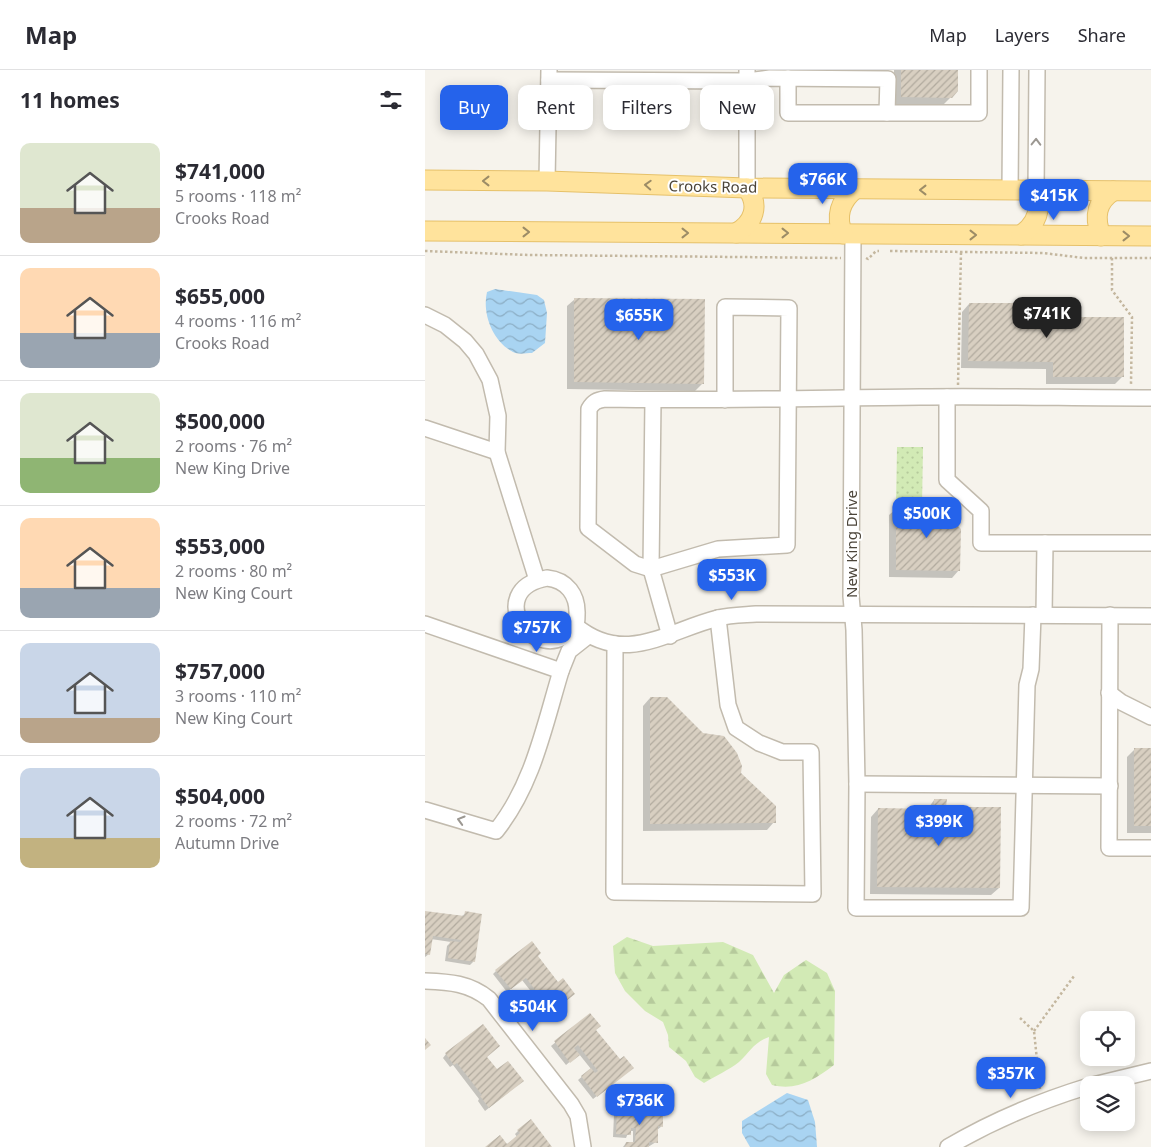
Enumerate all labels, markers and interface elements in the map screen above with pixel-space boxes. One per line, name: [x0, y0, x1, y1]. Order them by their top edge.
text: Map: [25, 18, 77, 51]
text: Map: [929, 23, 967, 47]
text: Layers: [995, 23, 1050, 47]
text: Share: [1078, 23, 1126, 47]
chip: Buy: [440, 85, 508, 130]
chip: Rent: [518, 85, 593, 130]
chip: Filters: [603, 85, 690, 130]
chip: New: [700, 85, 774, 130]
text: 11 homes: [20, 86, 120, 114]
icon: filters: [377, 86, 405, 114]
one-way arrow: [1031, 138, 1042, 146]
text: $741,000: [175, 157, 265, 185]
pin: $766K: [788, 162, 858, 205]
icon: home: [60, 163, 120, 223]
text: $766K: [799, 168, 847, 190]
street label: Crooks Road: [669, 175, 758, 197]
one-way arrow: [482, 176, 490, 186]
pin: $415K: [1019, 178, 1089, 221]
one-way arrow: [644, 180, 652, 191]
text: $415K: [1030, 184, 1078, 206]
text: 5 rooms · 118 m²: [175, 185, 301, 207]
one-way arrow: [919, 185, 927, 195]
text: Crooks Road: [175, 207, 270, 229]
one-way arrow: [522, 227, 530, 237]
one-way arrow: [681, 228, 689, 238]
one-way arrow: [782, 228, 789, 238]
one-way arrow: [969, 230, 977, 240]
one-way arrow: [1122, 231, 1130, 241]
text: $655,000: [175, 282, 265, 310]
icon: home: [60, 288, 120, 348]
pin: $741K: [1012, 296, 1082, 339]
pin: $655K: [604, 298, 674, 341]
text: $741K: [1023, 302, 1071, 324]
text: $655K: [615, 304, 663, 326]
text: 4 rooms · 116 m²: [175, 310, 301, 332]
text: Crooks Road: [175, 332, 270, 354]
text: $500,000: [175, 407, 265, 435]
icon: home: [60, 413, 120, 473]
text: 2 rooms · 76 m²: [175, 435, 292, 457]
text: New King Drive: [175, 457, 290, 479]
street label: New King Drive: [841, 490, 861, 598]
pin: $500K: [892, 496, 962, 539]
text: $500K: [903, 502, 951, 524]
text: $553,000: [175, 532, 265, 560]
icon: home: [60, 538, 120, 598]
pin: $553K: [697, 558, 767, 601]
text: 2 rooms · 80 m²: [175, 560, 292, 582]
text: $553K: [708, 564, 756, 586]
text: New King Court: [175, 582, 293, 604]
pin: $757K: [502, 610, 572, 653]
text: $757K: [513, 616, 561, 638]
text: $757,000: [175, 657, 265, 685]
icon: home: [60, 663, 120, 723]
text: 3 rooms · 110 m²: [175, 685, 301, 707]
text: New King Court: [175, 707, 293, 729]
text: $504,000: [175, 782, 265, 810]
icon: home: [60, 788, 120, 848]
pin: $399K: [904, 804, 974, 847]
text: 2 rooms · 72 m²: [175, 810, 292, 832]
text: $399K: [915, 810, 963, 832]
one-way arrow: [457, 816, 465, 826]
text: Autumn Drive: [175, 832, 279, 854]
pin: $504K: [498, 990, 568, 1032]
text: $504K: [509, 995, 557, 1017]
map controls: [1080, 1011, 1135, 1131]
button: locate: [1080, 1011, 1135, 1066]
pin: $357K: [976, 1056, 1046, 1099]
text: $357K: [987, 1062, 1035, 1084]
button: layers: [1080, 1076, 1135, 1131]
pin: $736K: [605, 1084, 675, 1126]
text: $736K: [616, 1089, 664, 1111]

